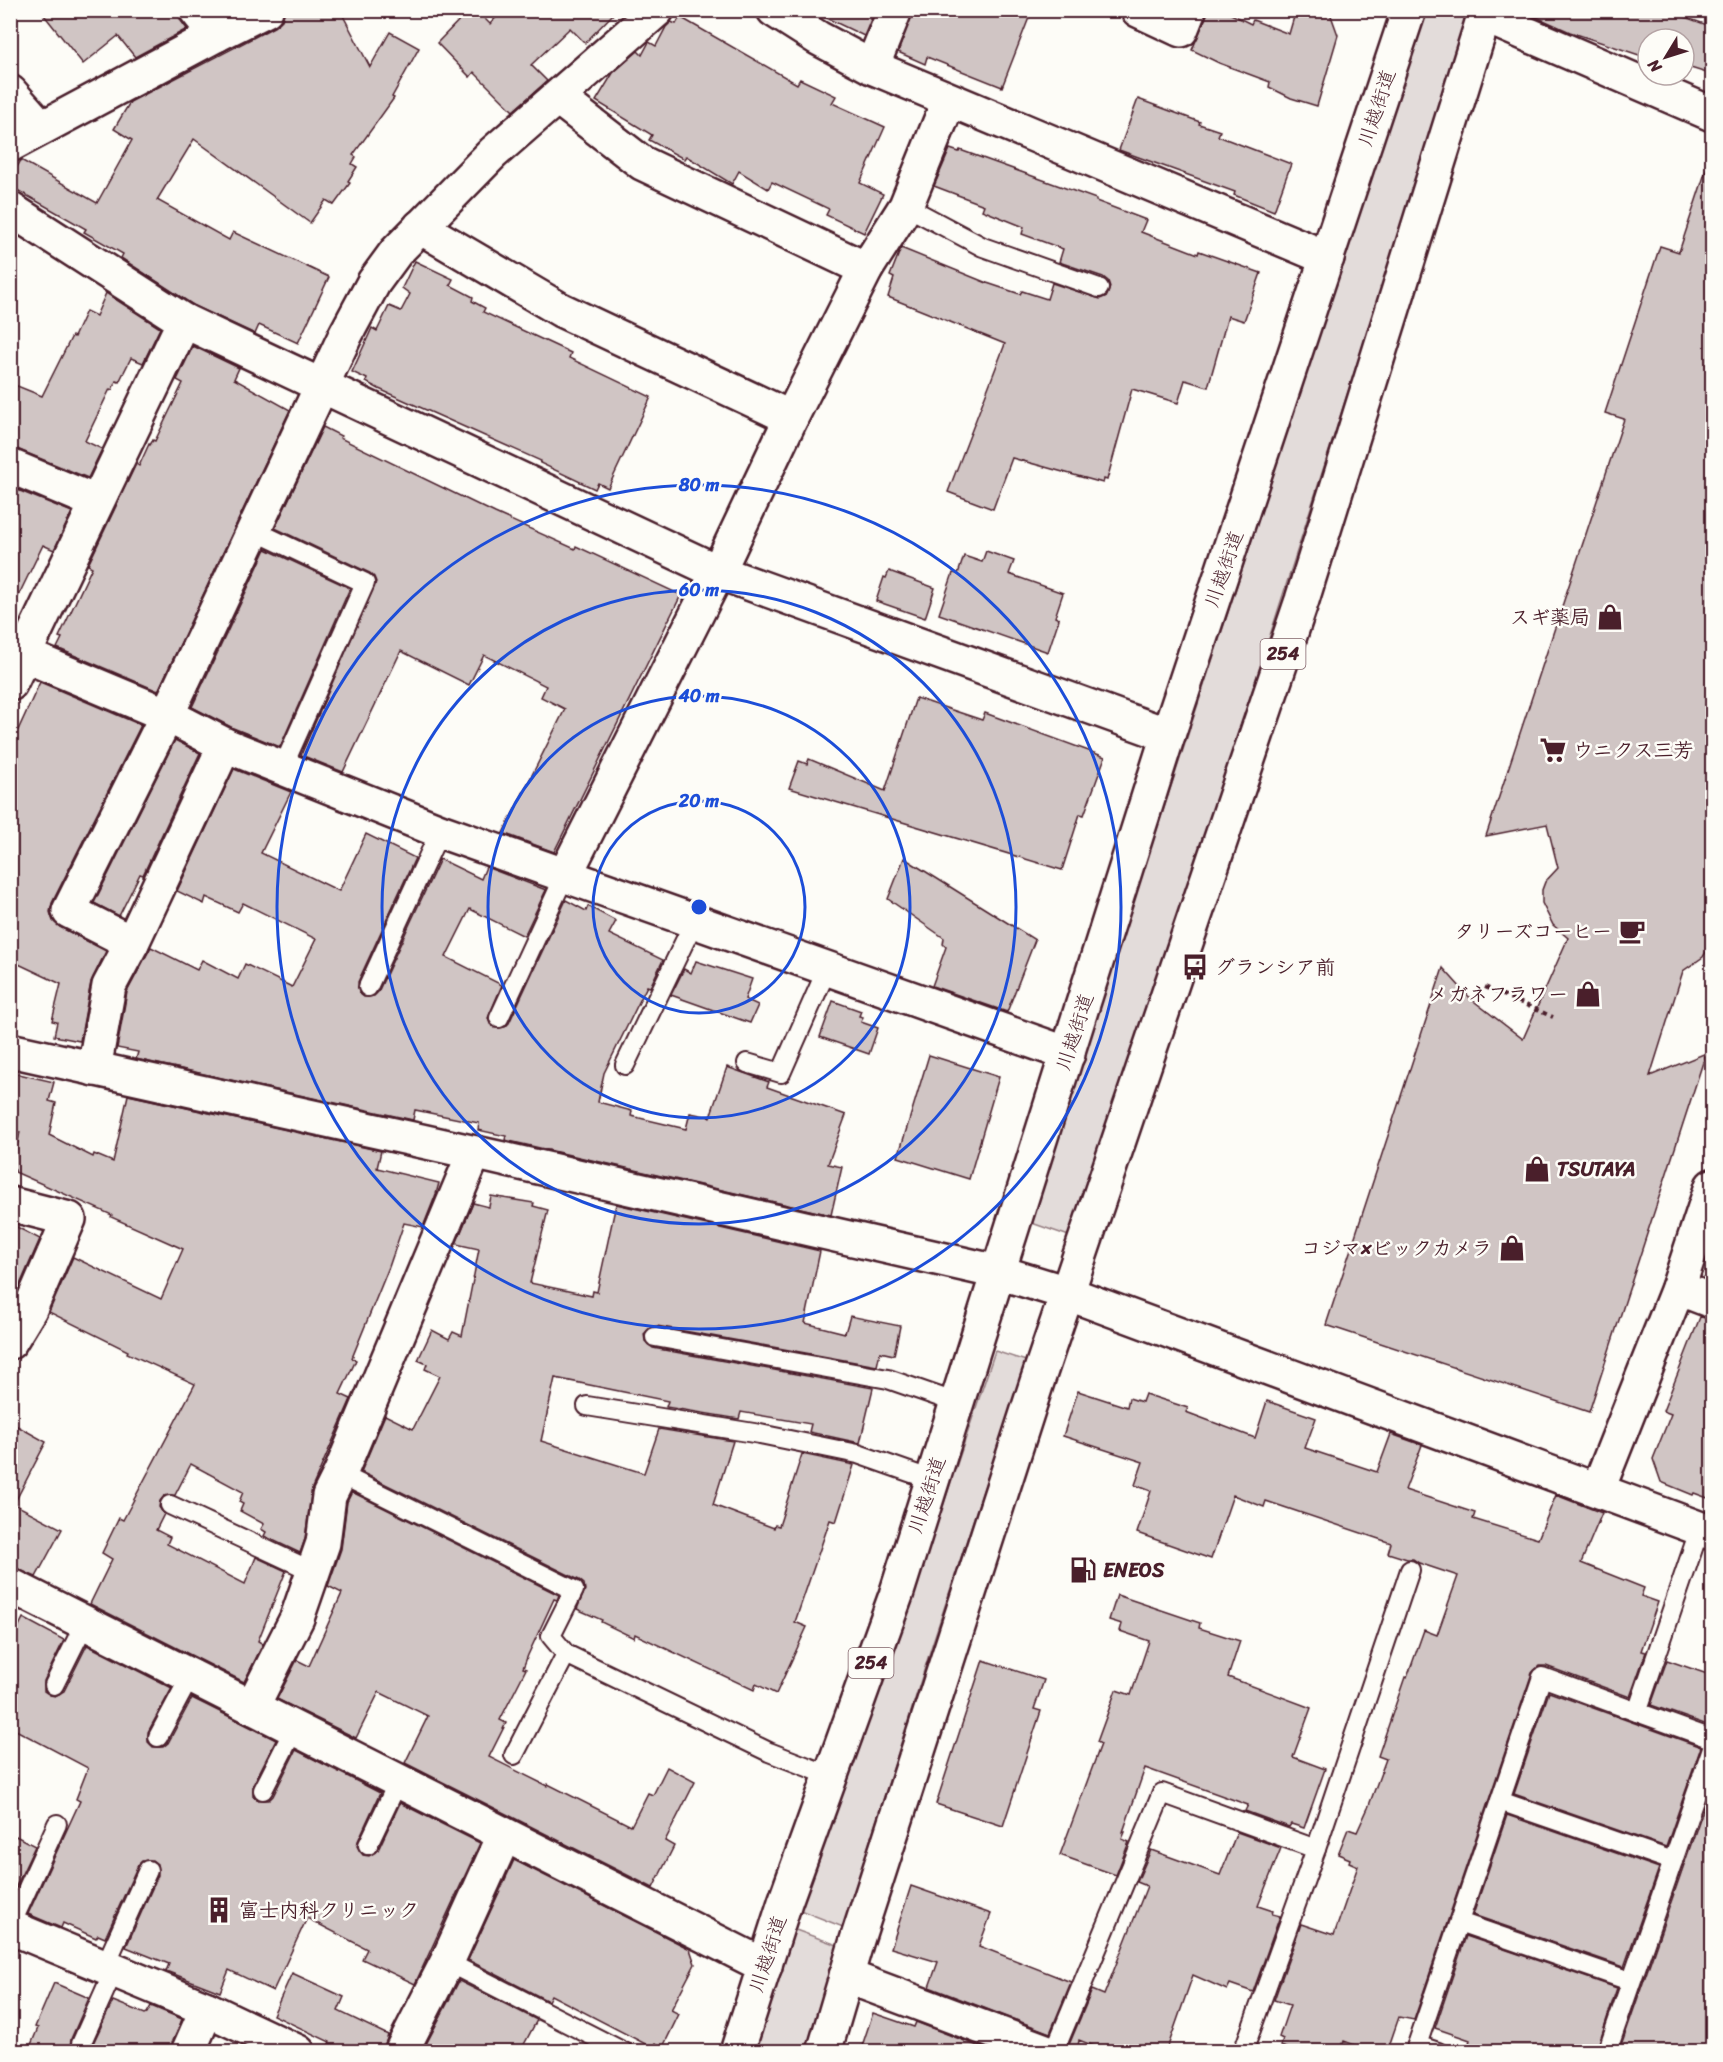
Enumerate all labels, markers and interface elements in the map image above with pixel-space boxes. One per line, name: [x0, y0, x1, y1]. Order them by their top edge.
north arrow: [1636, 27, 1696, 87]
text: N: [1639, 52, 1670, 80]
street label: 川越街道: [1348, 65, 1406, 151]
text: 80 m: [678, 469, 720, 501]
street label: 川越街道: [1194, 525, 1254, 613]
text: 60 m: [678, 574, 719, 606]
place label: スギ薬局: [1510, 600, 1590, 635]
shop icon: スギ薬局: [1595, 602, 1625, 632]
road number: 254: [1260, 639, 1306, 669]
text: 40 m: [677, 680, 720, 712]
place label: ウニクス三芳: [1573, 733, 1693, 768]
supermarket icon: ウニクス三芳: [1538, 735, 1568, 765]
text: 20 m: [678, 785, 719, 817]
centre of rings: [689, 897, 709, 917]
place label: タリーズコーヒー: [1454, 914, 1612, 949]
cafe icon: タリーズコーヒー: [1617, 916, 1647, 946]
place label: グランシア前: [1215, 950, 1335, 985]
bus stop icon: グランシア前: [1180, 952, 1210, 982]
place label: メガネフラワー: [1428, 977, 1568, 1012]
shop icon: メガネフラワー: [1573, 979, 1603, 1009]
street label: 川越街道: [1046, 989, 1104, 1075]
place label: TSUTAYA: [1557, 1152, 1635, 1187]
shop icon: TSUTAYA: [1522, 1154, 1552, 1184]
place label: コジマ×ビックカメラ: [1301, 1231, 1492, 1266]
shop icon: コジマ×ビックカメラ: [1497, 1233, 1527, 1263]
street label: 川越街道: [898, 1452, 956, 1538]
place label: ENEOS: [1103, 1553, 1165, 1588]
fuel station icon: ENEOS: [1068, 1555, 1098, 1585]
road number: 254: [848, 1648, 894, 1678]
place label: 富士内科クリニック: [239, 1893, 419, 1928]
building icon: 富士内科クリニック: [204, 1895, 234, 1925]
street label: 川越街道: [739, 1911, 797, 1997]

